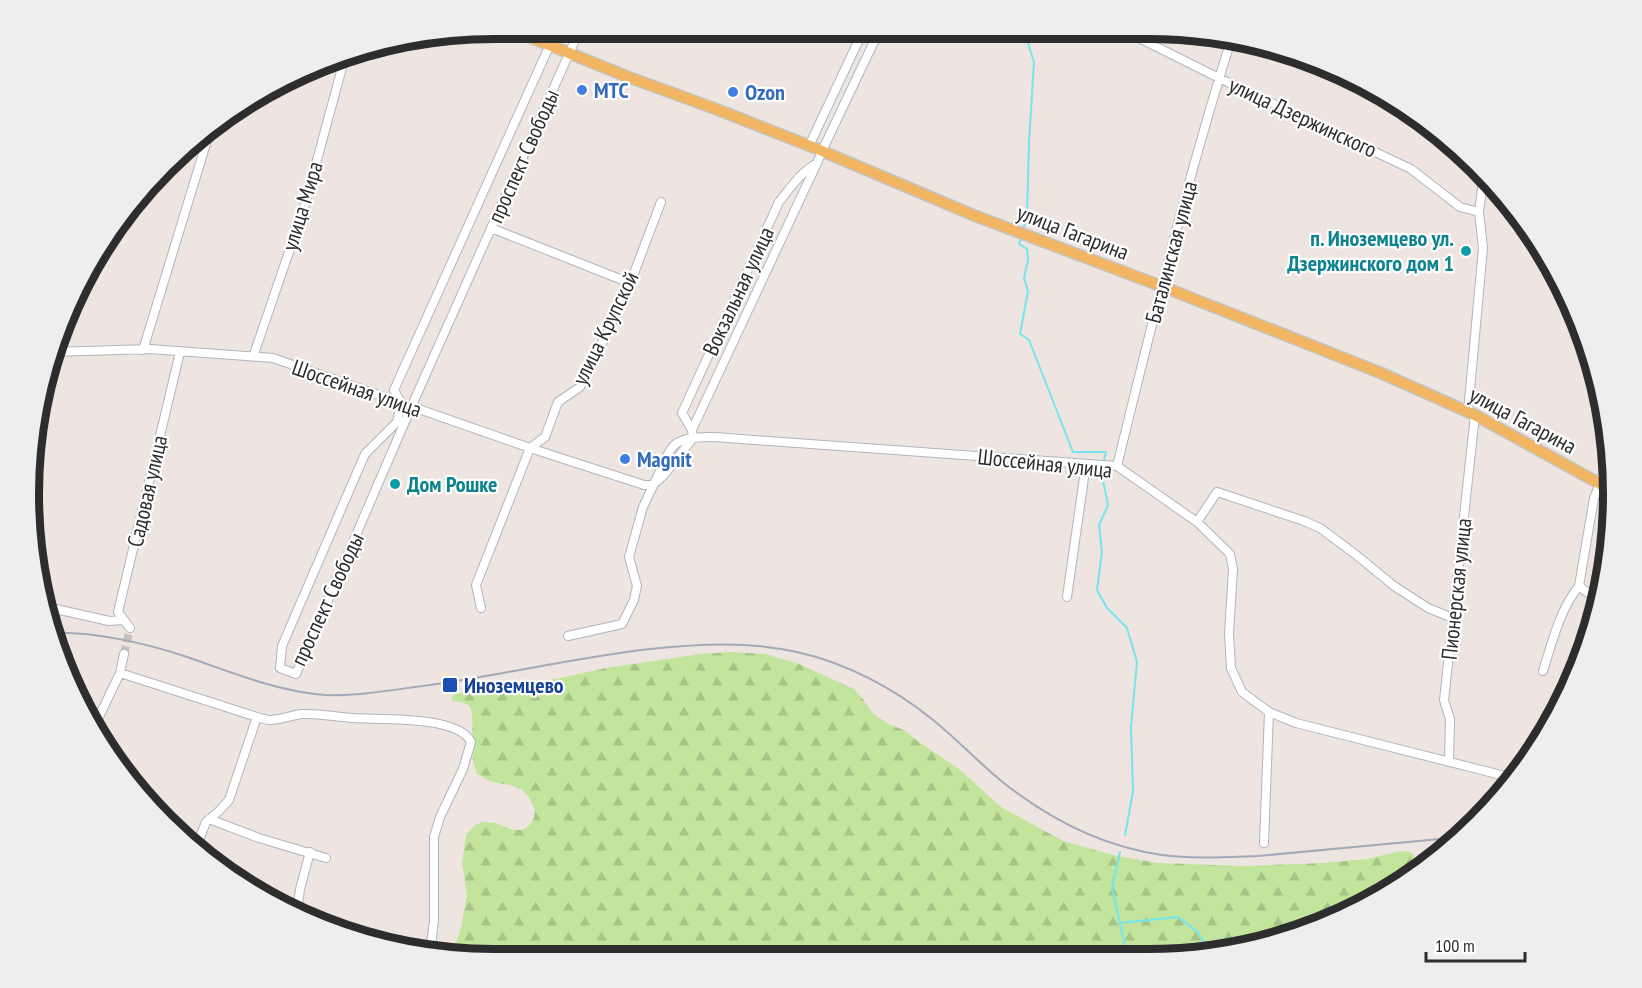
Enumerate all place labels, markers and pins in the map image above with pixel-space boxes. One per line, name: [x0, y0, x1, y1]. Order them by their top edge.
place label: МТС: [594, 76, 628, 104]
place label: Ozon: [745, 78, 785, 106]
marker: МТС: [575, 83, 589, 97]
marker: Ozon: [726, 85, 740, 99]
place label: п. Иноземцево ул. Дзержинского дом 1: [1287, 224, 1454, 277]
marker: п. Иноземцево ул. Дзержинского дом 1: [1459, 244, 1473, 258]
place label: Magnit: [637, 445, 692, 473]
marker: Magnit: [618, 452, 632, 466]
place label: Дом Рошке: [407, 470, 498, 498]
marker: Дом Рошке: [388, 477, 402, 491]
place label: Иноземцево: [464, 671, 564, 699]
marker: Иноземцево: [441, 676, 459, 694]

